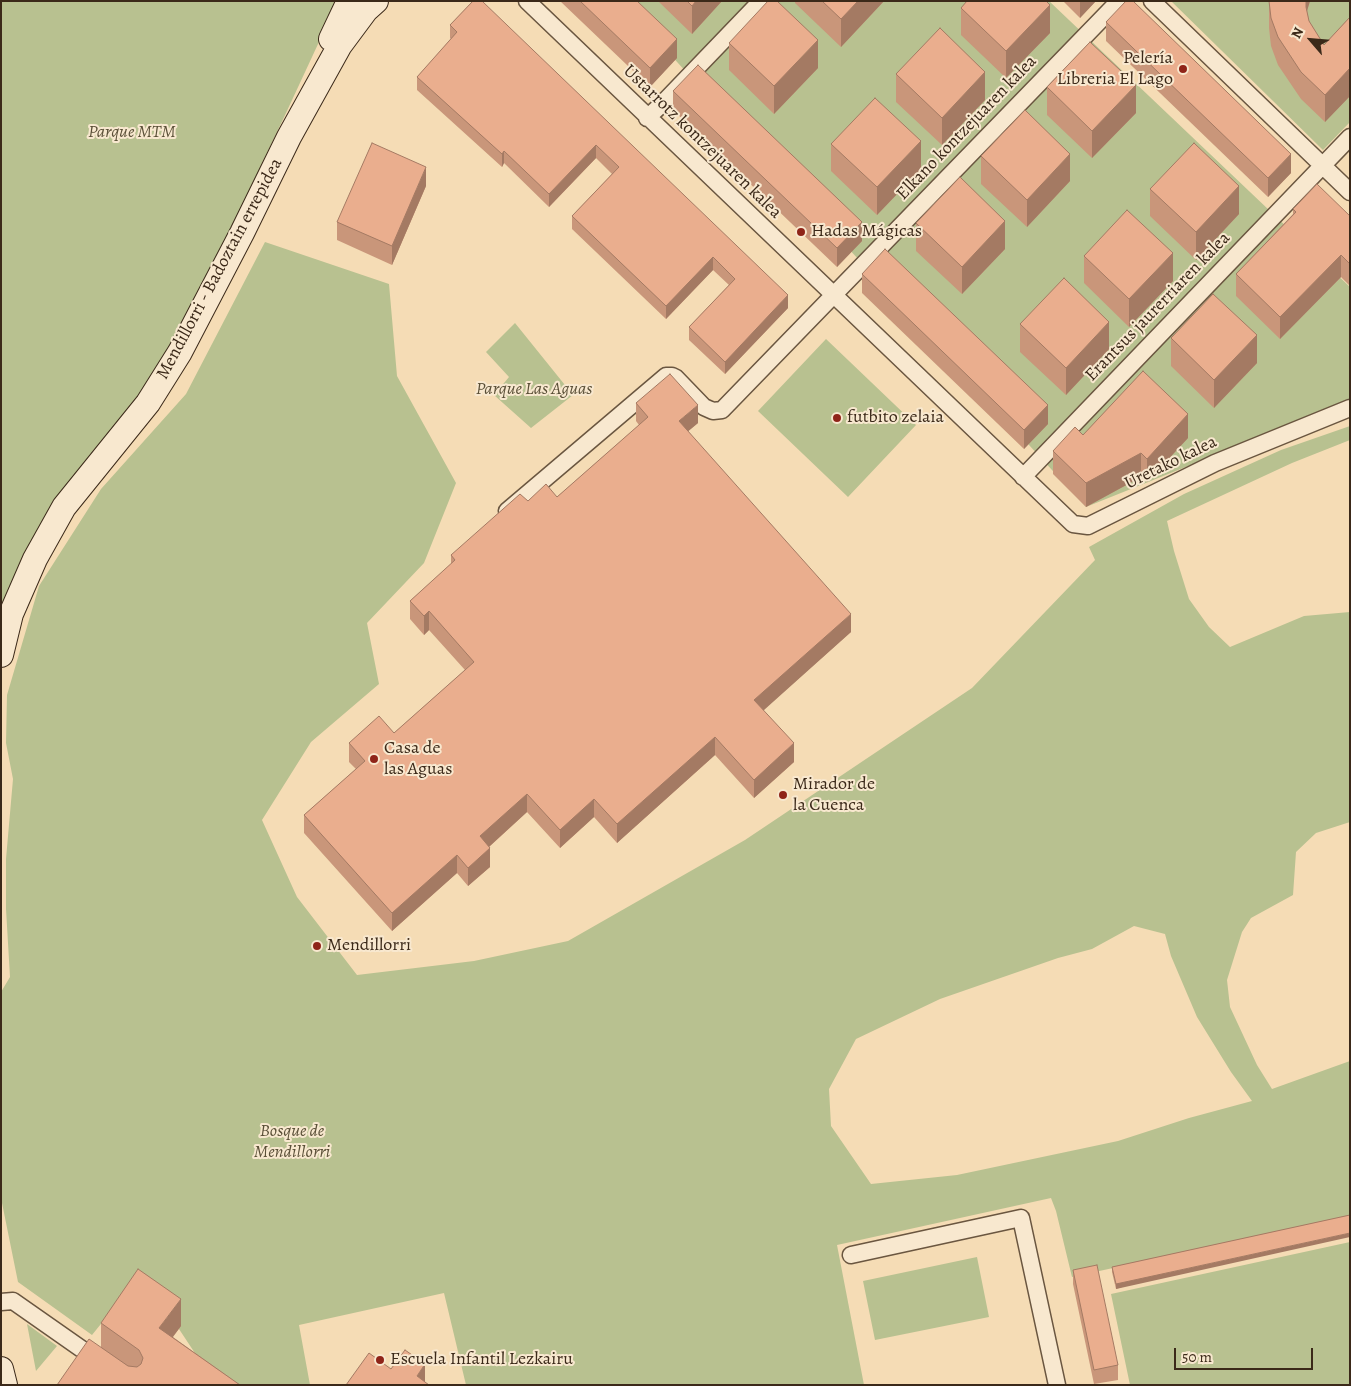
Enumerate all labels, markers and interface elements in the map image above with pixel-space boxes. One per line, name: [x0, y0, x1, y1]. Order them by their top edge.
north arrow: [1286, 15, 1336, 65]
text: N: [1286, 24, 1308, 42]
place label: Pelería Libreria El Lago: [1057, 48, 1173, 90]
street label: Elkano kontzejuaren kalea: [892, 51, 1042, 205]
street label: Ustarrotz kontzejuaren kalea: [618, 60, 786, 224]
marker: Pelería Libreria El Lago: [1177, 63, 1189, 75]
park label: Parque MTM: [88, 122, 176, 144]
street label: Mendillorri - Badoztain errepidea: [152, 155, 288, 383]
place label: Hadas Mágicas: [811, 221, 922, 243]
marker: Hadas Mágicas: [795, 226, 807, 238]
street label: Erantsus jaurerriaren kalea: [1081, 228, 1235, 386]
park label: Parque Las Aguas: [476, 379, 592, 401]
place label: futbito zelaia: [847, 407, 944, 429]
marker: futbito zelaia: [831, 412, 843, 424]
street label: Uretako kalea: [1121, 431, 1221, 495]
place label: Casa de las Aguas: [384, 738, 452, 781]
marker: Casa de las Aguas: [368, 753, 380, 765]
place label: Mirador de la Cuenca: [793, 774, 875, 816]
marker: Mirador de la Cuenca: [777, 789, 789, 801]
place label: Mendillorri: [327, 935, 411, 957]
marker: Mendillorri: [311, 940, 323, 952]
park label: Bosque de Mendillorri: [254, 1121, 330, 1164]
scale bar: [1176, 1338, 1315, 1370]
text: 50 m: [1182, 1347, 1212, 1367]
place label: Escuela Infantil Lezkairu: [390, 1349, 573, 1371]
marker: Escuela Infantil Lezkairu: [374, 1354, 386, 1366]

